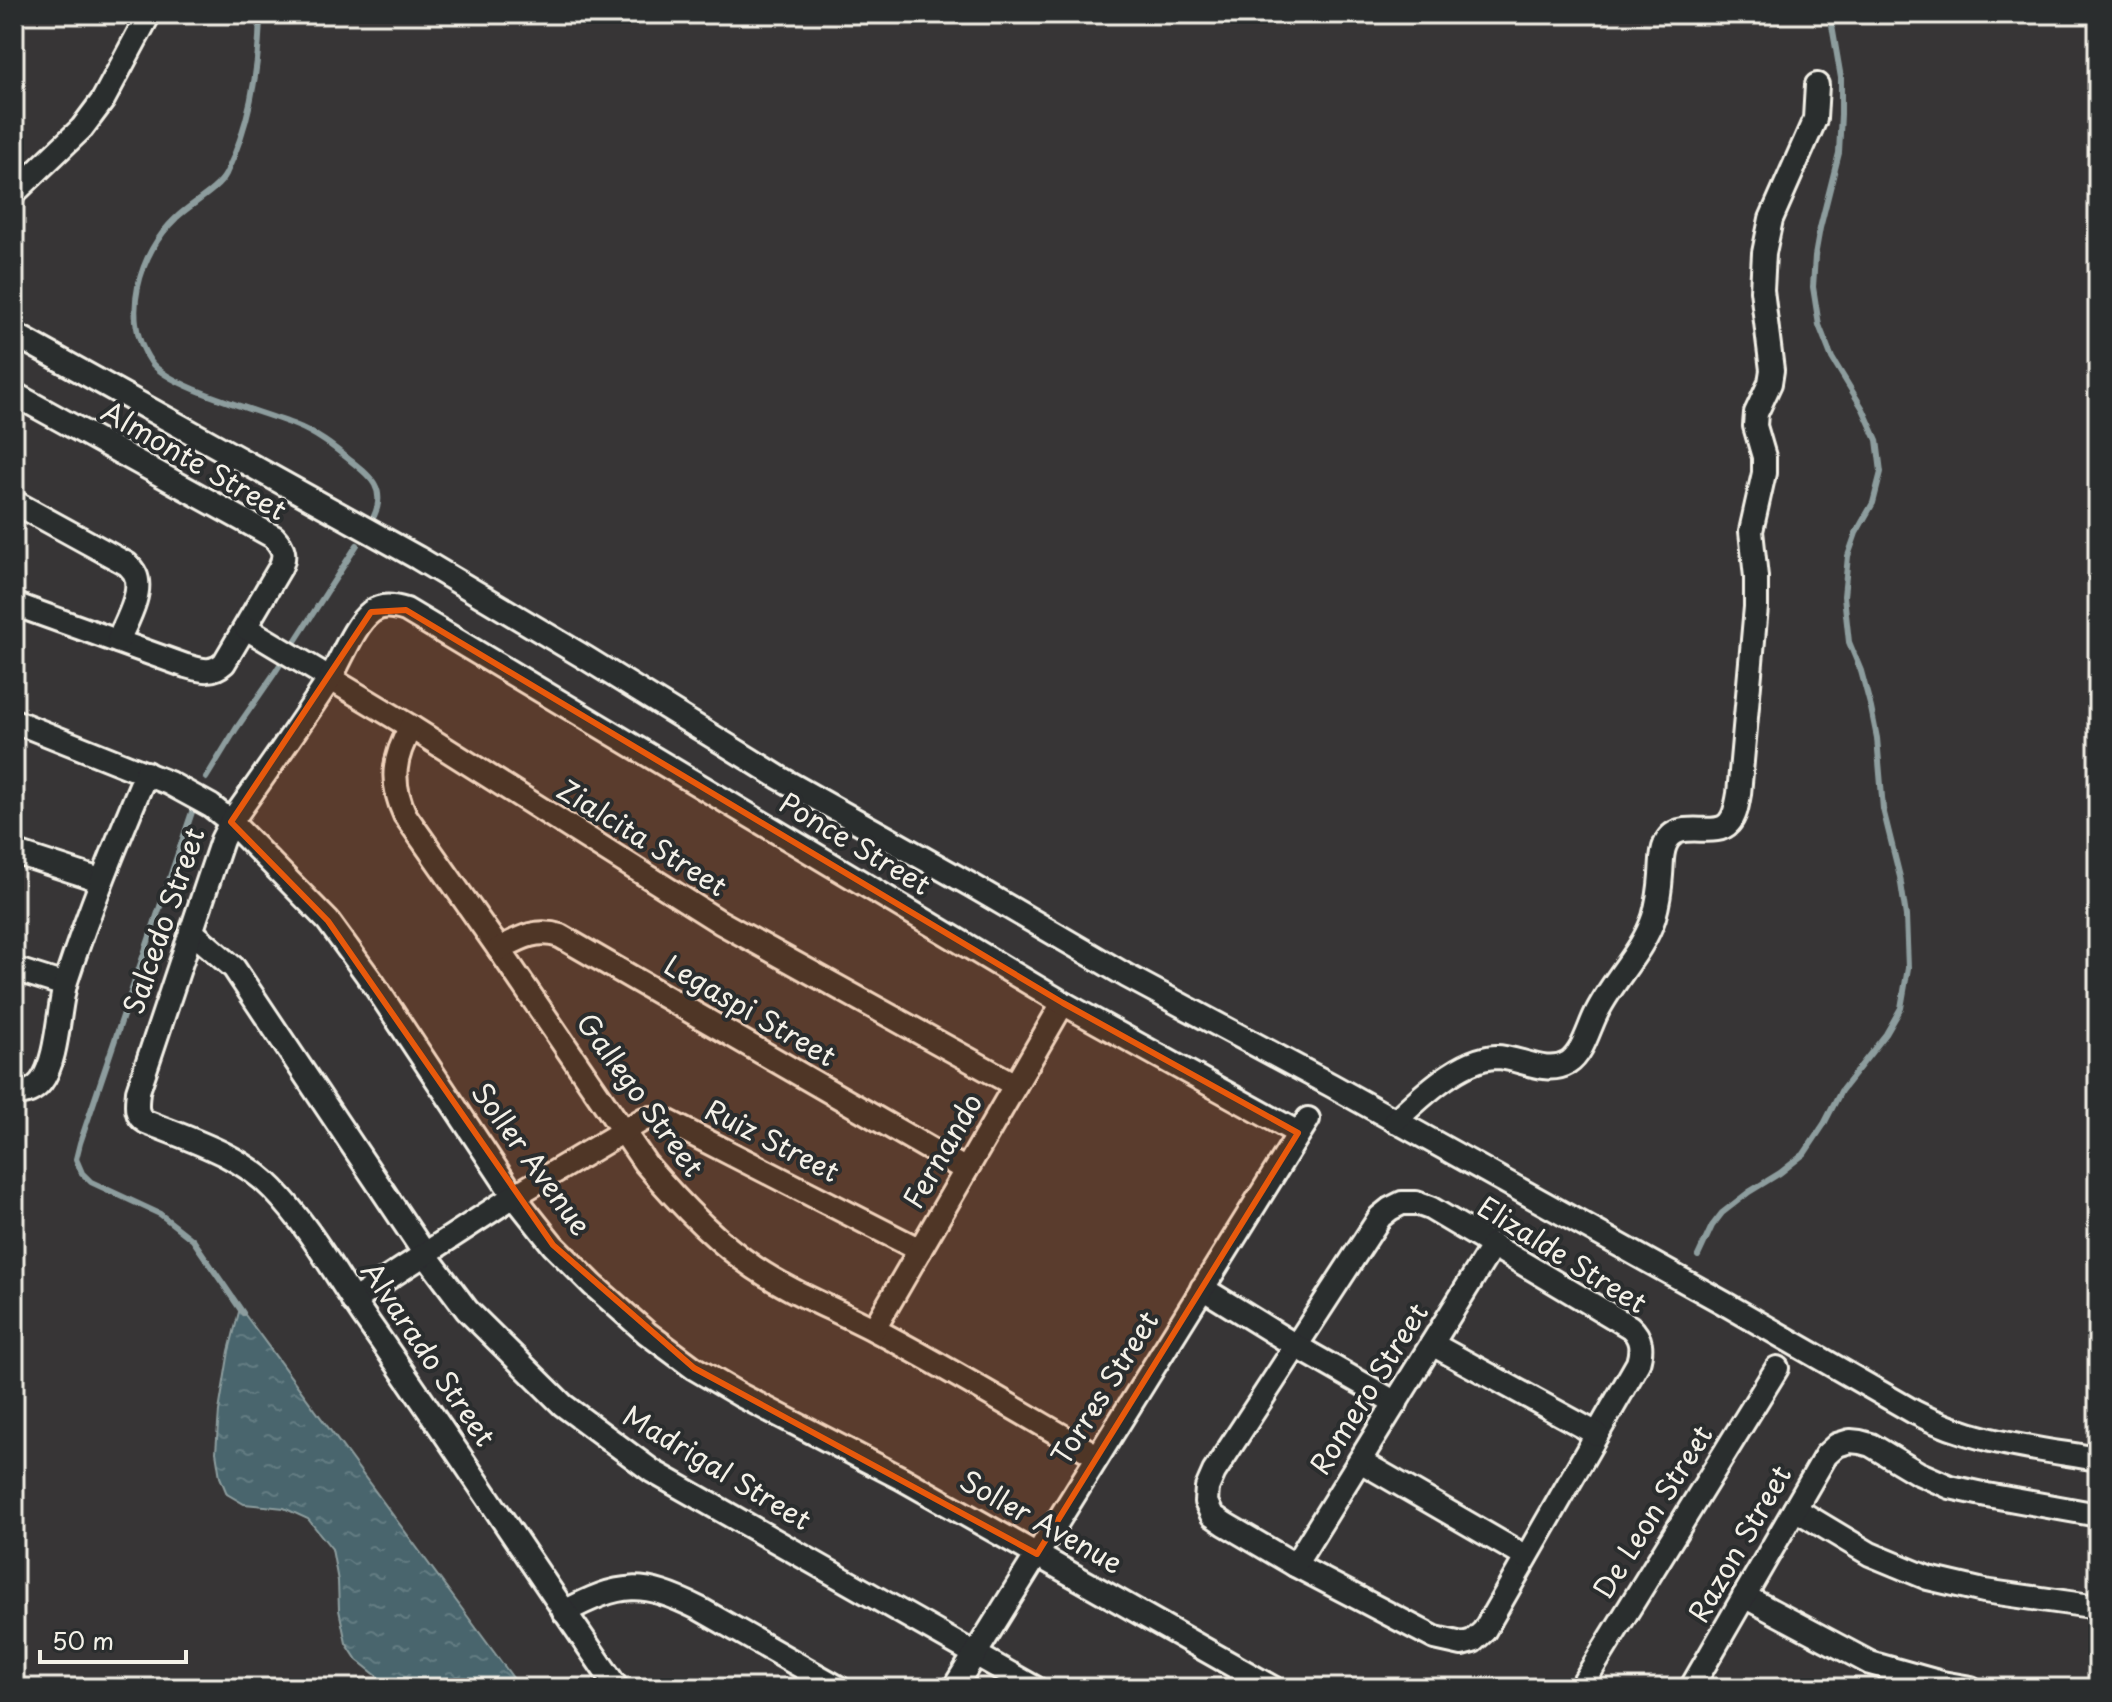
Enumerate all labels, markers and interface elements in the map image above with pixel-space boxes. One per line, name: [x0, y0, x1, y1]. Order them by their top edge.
street label: Almonte Street: [94, 389, 295, 530]
street label: Zialcita Street: [549, 767, 736, 906]
street label: Ponce Street: [772, 781, 940, 905]
street label: Salcedo Street: [111, 821, 215, 1020]
street label: Legaspi Street: [657, 943, 845, 1076]
street label: Gallego Street: [567, 1003, 715, 1185]
street label: Soller Avenue: [462, 1072, 603, 1244]
street label: Fernando: [891, 1084, 992, 1216]
street label: Ruiz Street: [698, 1087, 848, 1192]
street label: Elizalde Street: [1470, 1184, 1656, 1323]
street label: Alvarado Street: [351, 1252, 507, 1454]
street label: Romero Street: [1298, 1294, 1438, 1482]
street label: Torres Street: [1039, 1302, 1168, 1473]
street label: Madrigal Street: [615, 1393, 820, 1540]
street label: De Leon Street: [1581, 1416, 1722, 1606]
street label: Razon Street: [1676, 1457, 1801, 1630]
street label: Soller Avenue: [952, 1458, 1131, 1583]
scale bar: [40, 1614, 186, 1664]
text: 50 m: [52, 1622, 114, 1658]

